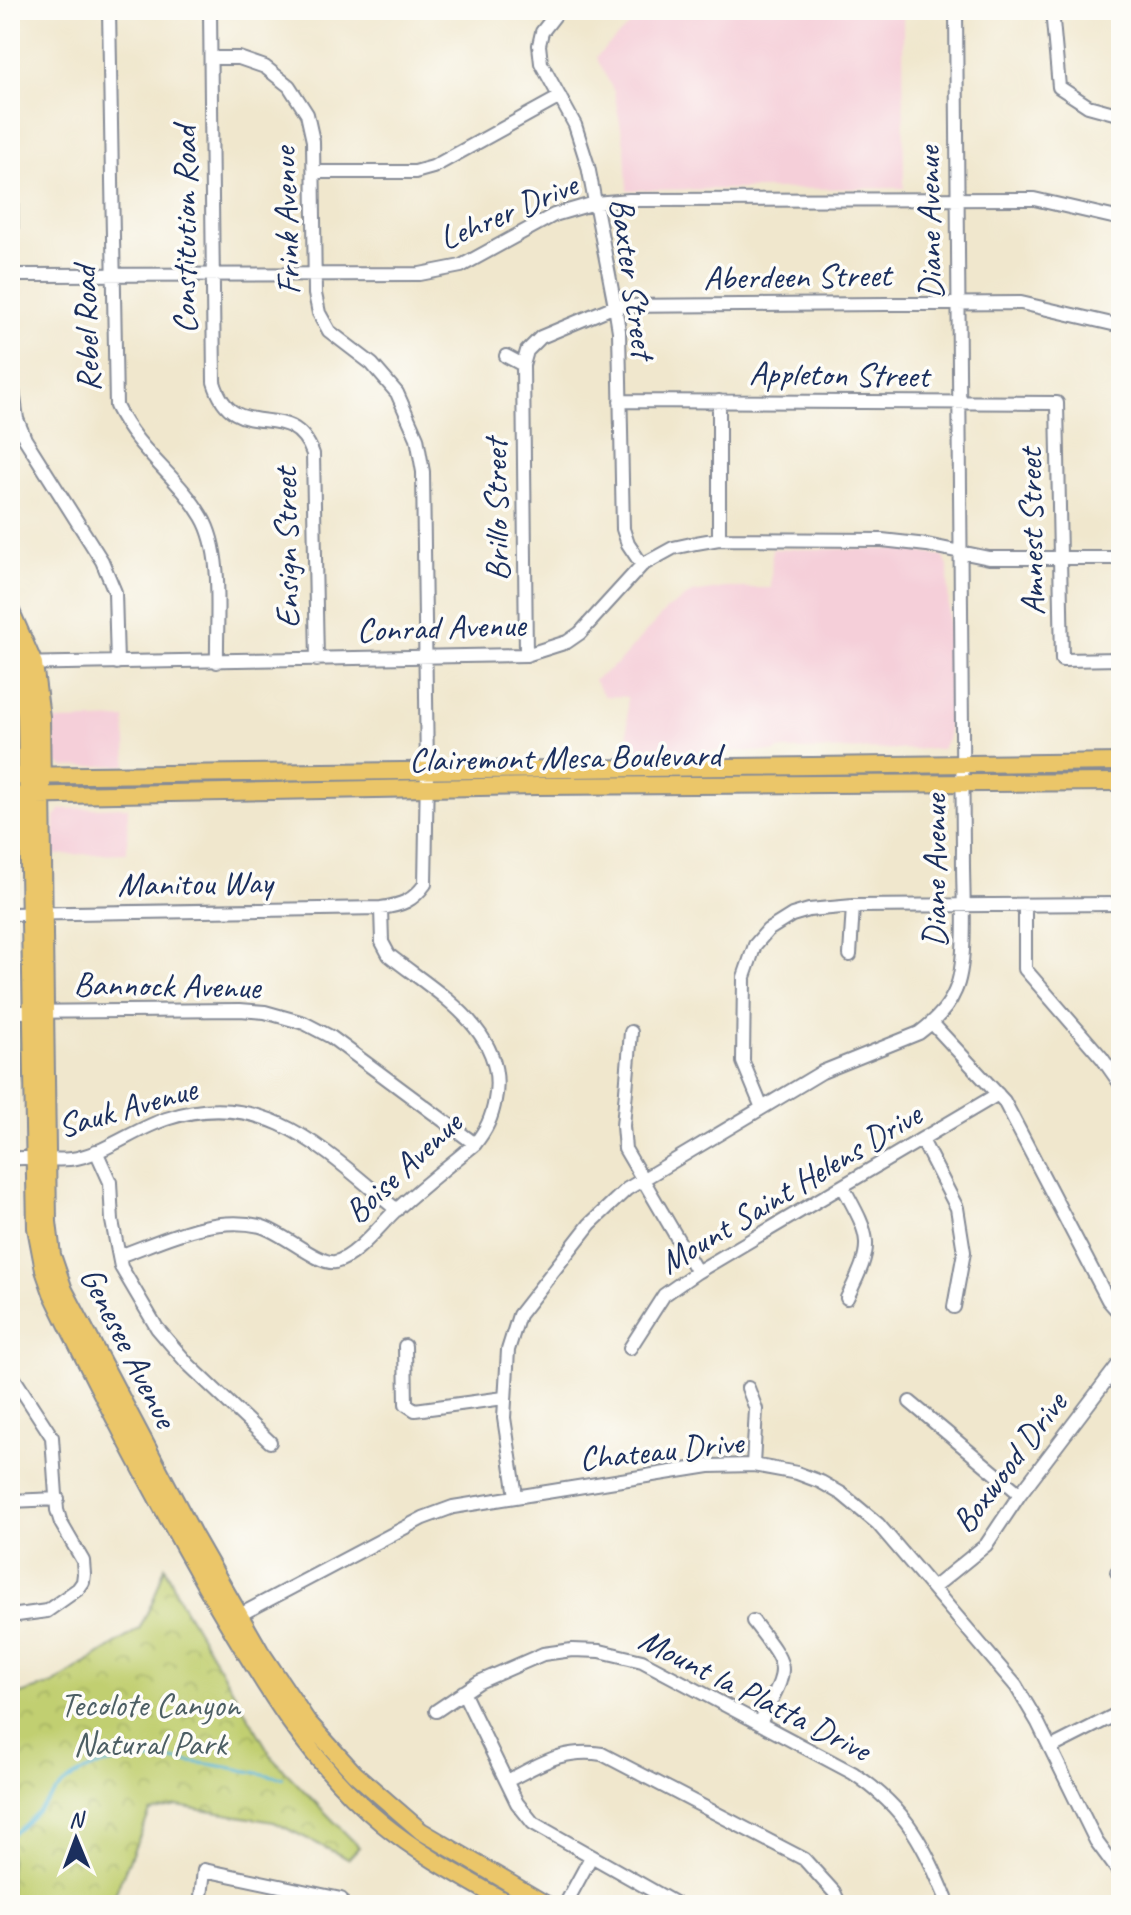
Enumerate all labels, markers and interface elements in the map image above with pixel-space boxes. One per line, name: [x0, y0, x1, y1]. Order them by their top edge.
street label: Constitution Road: [163, 122, 206, 334]
street label: Frink Avenue: [262, 143, 310, 296]
street label: Diane Avenue: [906, 144, 952, 300]
street label: Lehrer Drive: [432, 162, 586, 259]
street label: Baxter Street: [601, 195, 666, 365]
street label: Aberdeen Street: [703, 253, 895, 299]
street label: Rebel Road: [62, 261, 110, 393]
street label: Appleton Street: [749, 351, 933, 397]
street label: Brillo Street: [473, 434, 519, 581]
street label: Amnest Street: [1008, 444, 1054, 616]
street label: Ensign Street: [263, 464, 309, 628]
street label: Conrad Avenue: [356, 602, 528, 651]
street label: Clairemont Mesa Boulevard: [409, 733, 726, 781]
street label: Diane Avenue: [913, 793, 956, 948]
street label: Manitou Way: [117, 860, 276, 906]
street label: Bannock Avenue: [73, 962, 263, 1008]
street label: Sauk Avenue: [53, 1066, 203, 1147]
street label: Mount Saint Helens Drive: [651, 1092, 931, 1283]
street label: Boise Avenue: [335, 1100, 472, 1232]
street label: Genesee Avenue: [70, 1260, 189, 1437]
street label: Boxwood Drive: [942, 1381, 1077, 1541]
street label: Chateau Drive: [577, 1420, 747, 1480]
street label: Mount la Platta Drive: [632, 1617, 880, 1772]
park label: Tecolote Canyon Natural Park: [60, 1683, 242, 1765]
north arrow: [36, 1799, 116, 1879]
text: N: [69, 1806, 86, 1834]

